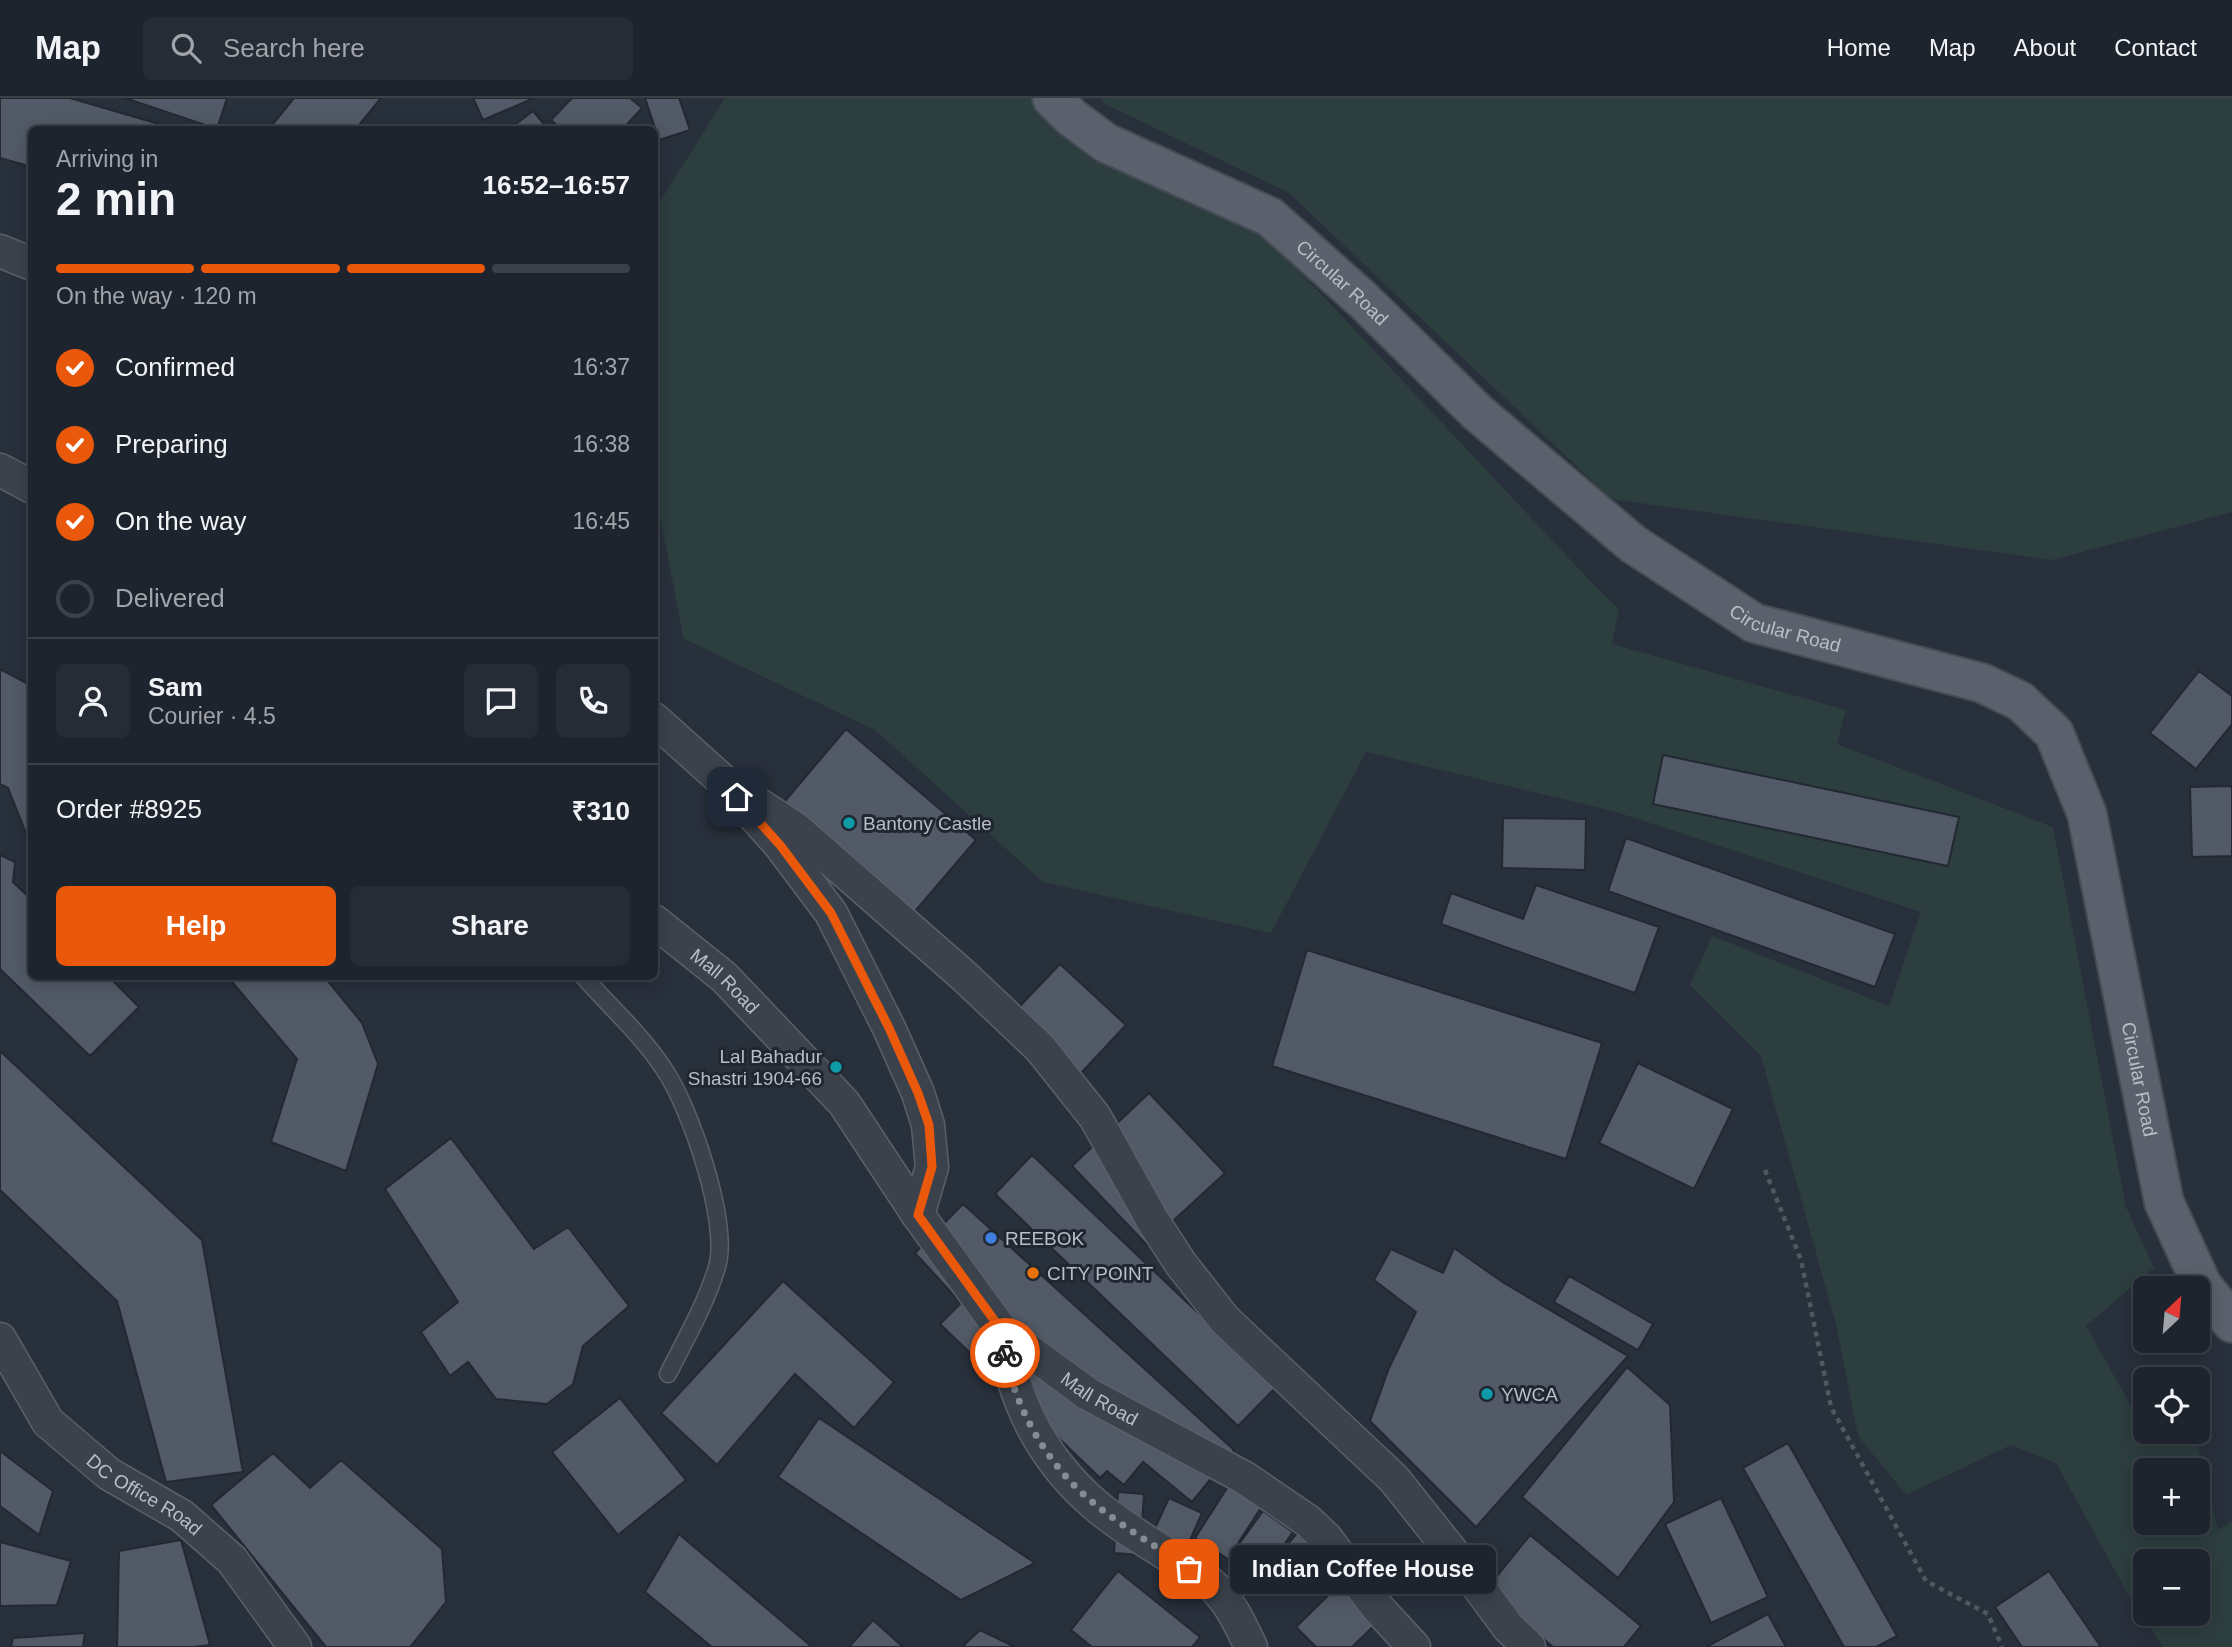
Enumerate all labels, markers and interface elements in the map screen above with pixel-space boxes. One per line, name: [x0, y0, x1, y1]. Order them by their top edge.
search box: [143, 17, 633, 80]
text: Map: [35, 29, 101, 66]
icon: search: [167, 29, 205, 67]
text: Search here: [223, 33, 365, 63]
text: Home: [1827, 34, 1891, 61]
text: Map: [1929, 34, 1976, 61]
text: About: [2014, 34, 2076, 61]
text: Contact: [2114, 34, 2197, 61]
text: Arriving in: [56, 146, 158, 172]
text: 16:52–16:57: [483, 170, 630, 200]
text: 2 min: [56, 173, 176, 225]
street label: Circular Road: [1292, 235, 1393, 329]
text: On the way · 120 m: [56, 283, 257, 309]
icon: check: [56, 349, 94, 387]
text: Confirmed: [115, 352, 235, 382]
text: 16:37: [572, 354, 630, 380]
icon: check: [56, 426, 94, 464]
text: Preparing: [115, 429, 228, 459]
text: 16:38: [572, 431, 630, 457]
icon: check: [56, 503, 94, 541]
text: On the way: [115, 506, 247, 536]
text: 16:45: [572, 508, 630, 534]
text: Delivered: [115, 583, 225, 613]
street label: Circular Road: [1726, 600, 1843, 656]
button: person: [56, 664, 130, 738]
button: chat: [464, 664, 538, 738]
button: phone: [556, 664, 630, 738]
text: Sam: [148, 672, 203, 702]
text: Courier · 4.5: [148, 703, 276, 729]
pin: [707, 767, 767, 827]
icon: home: [718, 778, 756, 816]
text: Order #8925: [56, 794, 202, 824]
text: ₹310: [572, 796, 630, 826]
place label: Bantony Castle: [863, 813, 992, 834]
marker: Bantony Castle: [841, 815, 857, 831]
button: Help: [56, 886, 336, 966]
button: Share: [350, 886, 630, 966]
street label: Mall Road: [687, 944, 763, 1018]
street label: Circular Road: [2118, 1020, 2161, 1138]
place label: Lal Bahadur Shastri 1904-66: [688, 1046, 823, 1089]
marker: Lal Bahadur Shastri 1904-66: [828, 1059, 844, 1075]
place label: REEBOK: [1005, 1228, 1085, 1249]
marker: REEBOK: [983, 1230, 999, 1246]
place label: CITY POINT: [1047, 1263, 1154, 1284]
marker: CITY POINT: [1025, 1265, 1041, 1281]
north arrow: [2133, 1276, 2210, 1353]
map controls: [2133, 1276, 2210, 1626]
courier: [970, 1318, 1040, 1388]
icon: bike: [986, 1334, 1024, 1372]
street label: Mall Road: [1057, 1367, 1142, 1429]
button: locate: [2133, 1367, 2210, 1444]
place label: YWCA: [1501, 1384, 1558, 1405]
marker: YWCA: [1479, 1386, 1495, 1402]
street label: DC Office Road: [83, 1450, 206, 1539]
button: +: [2133, 1458, 2210, 1535]
pin: [1159, 1539, 1219, 1599]
callout: Indian Coffee House: [1231, 1544, 1497, 1594]
button: −: [2133, 1549, 2210, 1626]
icon: bag: [1170, 1550, 1208, 1588]
text: Indian Coffee House: [1252, 1556, 1474, 1582]

